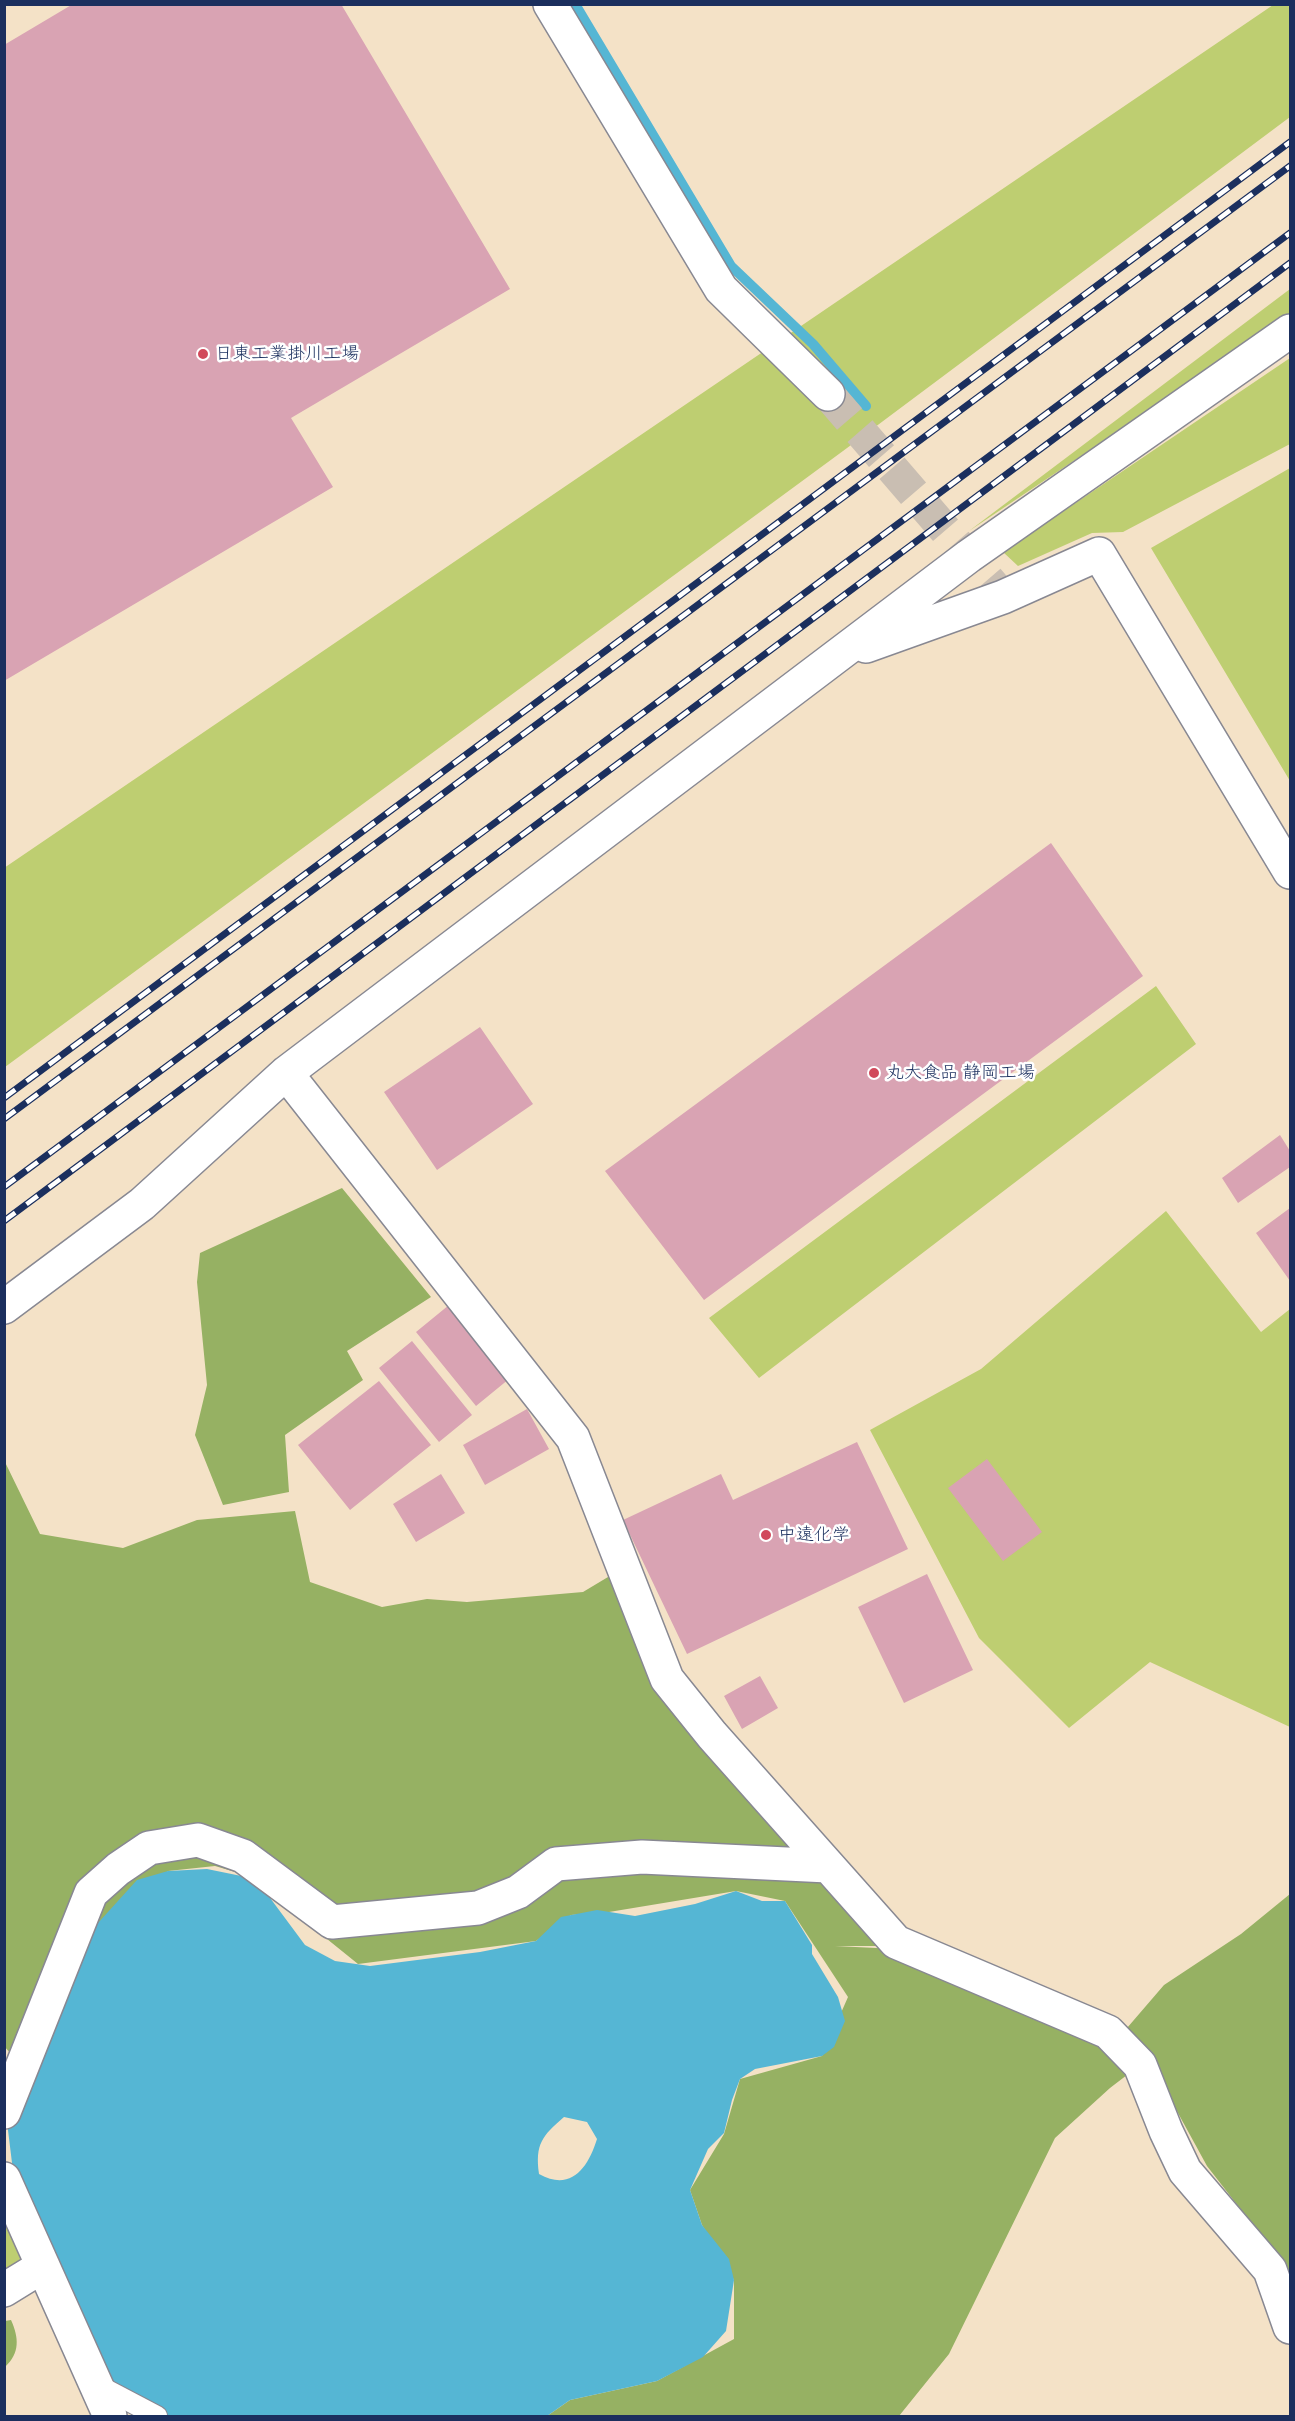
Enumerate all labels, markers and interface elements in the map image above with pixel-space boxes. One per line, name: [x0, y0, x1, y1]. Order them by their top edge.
place label: 日東工業掛川工場: [215, 343, 359, 365]
marker: 日東工業掛川工場: [196, 347, 210, 361]
place label: 丸大食品 静岡工場: [886, 1062, 1035, 1084]
marker: 丸大食品 静岡工場: [867, 1066, 881, 1080]
place label: 中遠化学: [778, 1524, 850, 1546]
marker: 中遠化学: [759, 1528, 773, 1542]

